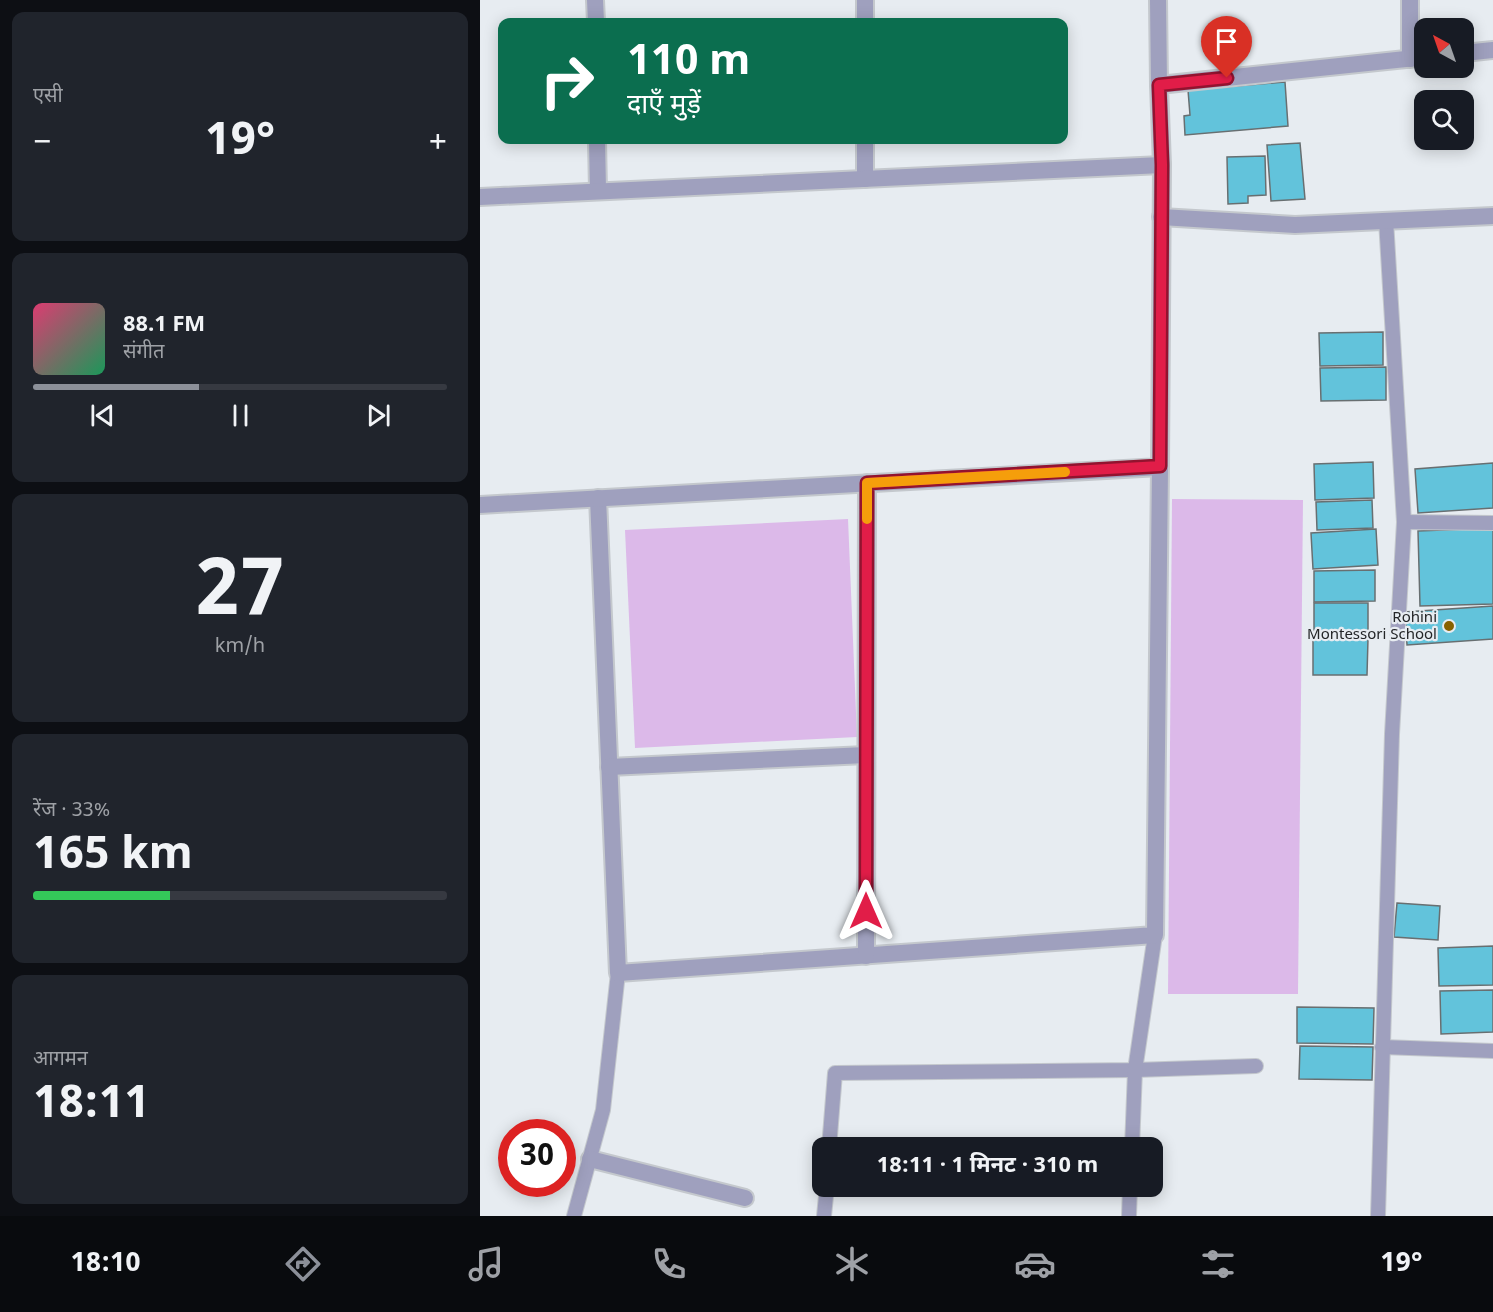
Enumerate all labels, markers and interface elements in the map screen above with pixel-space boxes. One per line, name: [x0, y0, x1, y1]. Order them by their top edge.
pin: [1201, 16, 1252, 78]
north arrow: [1414, 18, 1474, 78]
map controls: [1414, 18, 1474, 150]
icon: arrive: [1210, 25, 1243, 58]
text: 110 m: [627, 36, 750, 91]
icon: right: [528, 42, 606, 120]
text: एसी: [33, 84, 63, 110]
text: दाएँ मुड़ें: [627, 89, 701, 124]
button: search: [1414, 90, 1474, 150]
text: 19°: [205, 114, 275, 172]
text: −: [33, 122, 51, 165]
text: +: [429, 122, 447, 165]
text: 88.1 FM: [123, 311, 205, 340]
text: संगीत: [123, 340, 164, 366]
icon: previous: [86, 399, 119, 432]
icon: pause: [224, 399, 257, 432]
icon: next: [362, 399, 395, 432]
text: 27: [196, 544, 284, 646]
place label: Rohini Montessori School: [1307, 609, 1437, 645]
marker: Rohini Montessori School: [1442, 619, 1456, 633]
text: km/h: [215, 634, 265, 660]
text: रेंज · 33%: [33, 798, 110, 824]
text: 165 km: [33, 828, 193, 886]
position arrow: [834, 879, 898, 943]
text: आगमन: [33, 1047, 88, 1073]
text: 18:11: [33, 1077, 150, 1135]
speed limit sign: 30: [498, 1119, 576, 1197]
text: 18:11 · 1 मिनट · 310 m: [877, 1152, 1098, 1181]
icon: directions: [282, 1243, 324, 1285]
icon: music: [465, 1243, 507, 1285]
icon: phone: [648, 1243, 690, 1285]
icon: climate: [831, 1243, 873, 1285]
icon: car: [1014, 1243, 1056, 1285]
icon: filters: [1197, 1243, 1239, 1285]
text: 18:10: [71, 1247, 141, 1282]
text: 19°: [1380, 1247, 1422, 1282]

